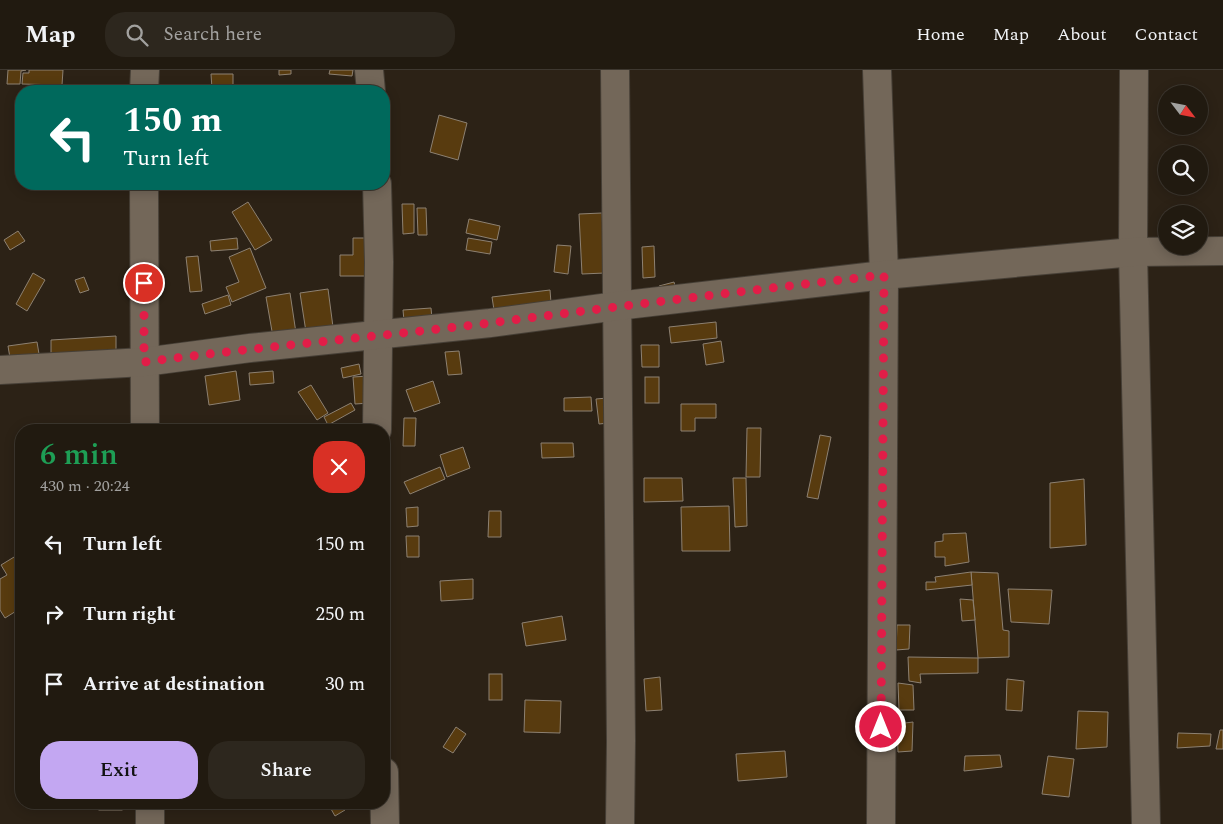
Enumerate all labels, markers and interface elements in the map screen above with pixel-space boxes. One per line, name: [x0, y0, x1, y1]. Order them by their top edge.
search box: [105, 12, 455, 57]
text: Map: [25, 17, 75, 53]
text: Search here: [163, 20, 262, 49]
icon: search: [123, 21, 151, 49]
text: Home: [916, 21, 965, 48]
text: Map: [993, 21, 1029, 48]
text: About: [1057, 21, 1107, 48]
text: Contact: [1135, 21, 1198, 48]
north arrow: [1158, 85, 1208, 135]
map controls: [1158, 85, 1208, 255]
text: 150 m: [123, 94, 222, 147]
icon: left: [40, 105, 105, 170]
text: Turn left: [123, 142, 209, 175]
button: search: [1158, 145, 1208, 195]
button: layers: [1158, 205, 1208, 255]
pin: [123, 262, 165, 304]
icon: arrive: [130, 269, 158, 297]
text: 6 min: [40, 432, 118, 478]
button: close: [313, 441, 365, 493]
text: 430 m · 20:24: [40, 474, 130, 498]
icon: left: [40, 530, 68, 558]
text: Turn left: [83, 530, 162, 559]
text: 150 m: [315, 530, 365, 559]
icon: right: [40, 600, 68, 628]
text: Turn right: [83, 600, 176, 629]
text: 250 m: [315, 600, 365, 629]
icon: arrive: [40, 670, 68, 698]
text: Arrive at destination: [83, 670, 265, 699]
text: 30 m: [325, 670, 365, 699]
position arrow: [854, 700, 906, 752]
button: Exit: [40, 741, 198, 799]
button: Share: [208, 741, 365, 799]

